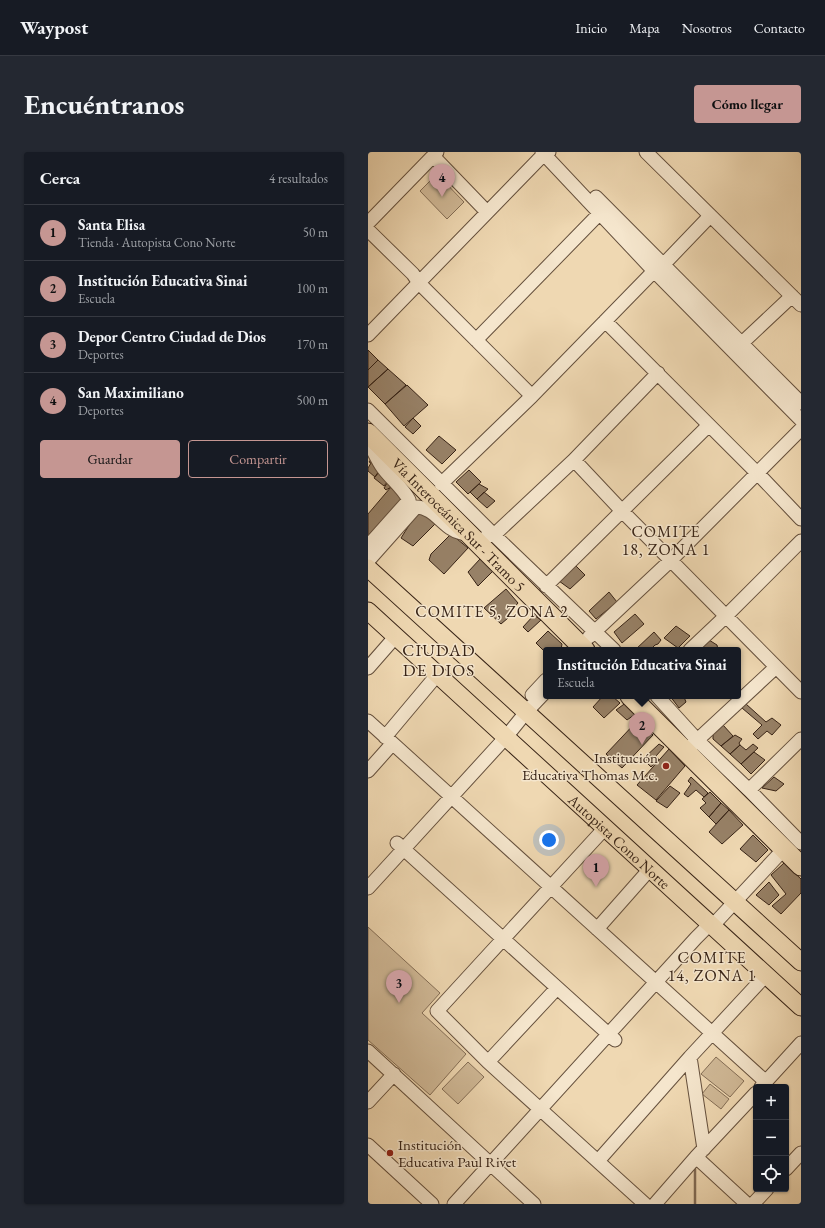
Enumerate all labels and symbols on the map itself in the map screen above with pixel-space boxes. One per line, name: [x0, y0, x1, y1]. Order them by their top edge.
pin: 4: [429, 164, 455, 197]
street label: Vía Interoceánica Sur - Tramo 5: [388, 453, 530, 595]
district label: COMITE 18, ZONA 1: [622, 521, 710, 560]
district label: COMITE 5, ZONA 2: [415, 601, 569, 622]
district label: CIUDAD DE DIOS: [402, 639, 476, 681]
pin: 2: [629, 712, 655, 745]
place label: Institución Educativa Thomas M.c.: [522, 748, 658, 784]
marker: Institución Educativa Thomas M.c.: [661, 761, 671, 771]
street label: Autopista Cono Norte: [564, 789, 675, 893]
your location: [539, 830, 559, 850]
pin: 1: [583, 854, 609, 887]
district label: COMITE 14, ZONA 1: [668, 947, 756, 986]
pin: 3: [386, 970, 412, 1003]
place label: Institución Educativa Paul Rivet: [398, 1135, 517, 1171]
marker: Institución Educativa Paul Rivet: [385, 1148, 395, 1158]

